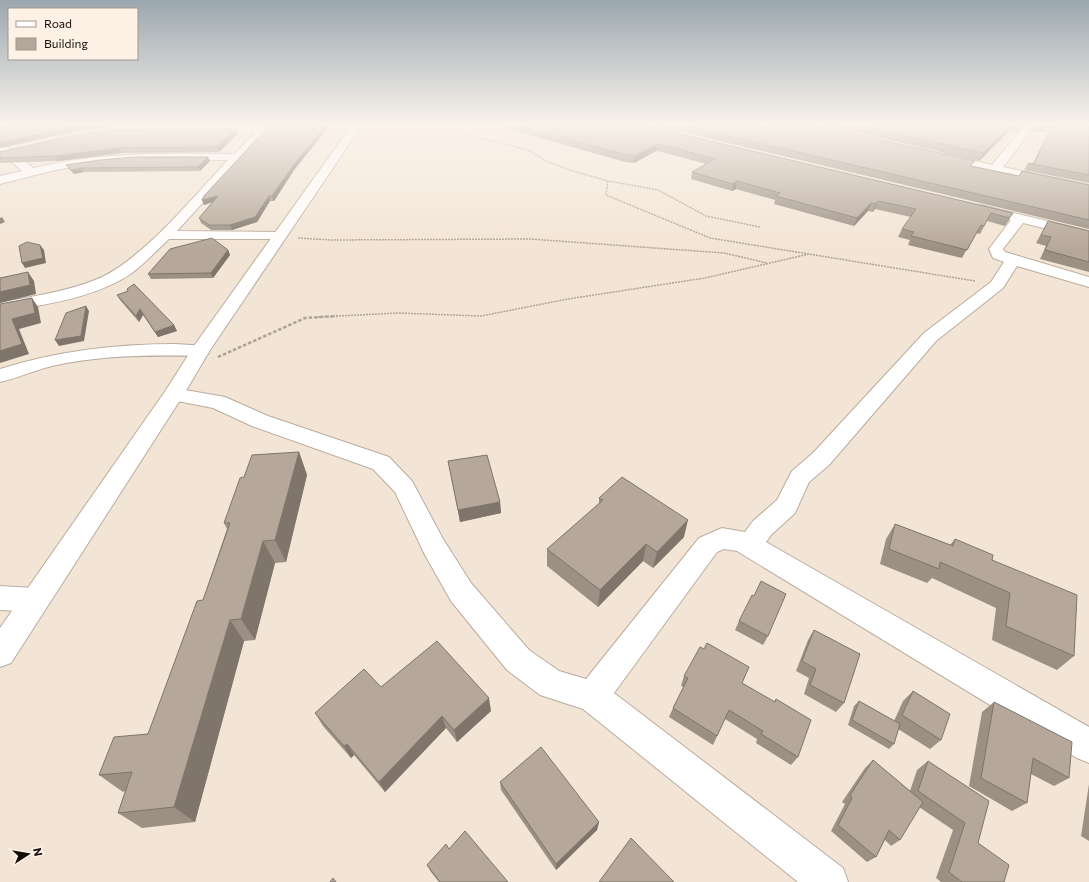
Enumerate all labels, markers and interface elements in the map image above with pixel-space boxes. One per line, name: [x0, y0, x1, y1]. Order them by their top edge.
legend: [8, 8, 138, 60]
text: Road: [44, 16, 72, 30]
text: Building: [44, 36, 88, 50]
north arrow: [8, 834, 48, 874]
text: N: [31, 846, 45, 857]

